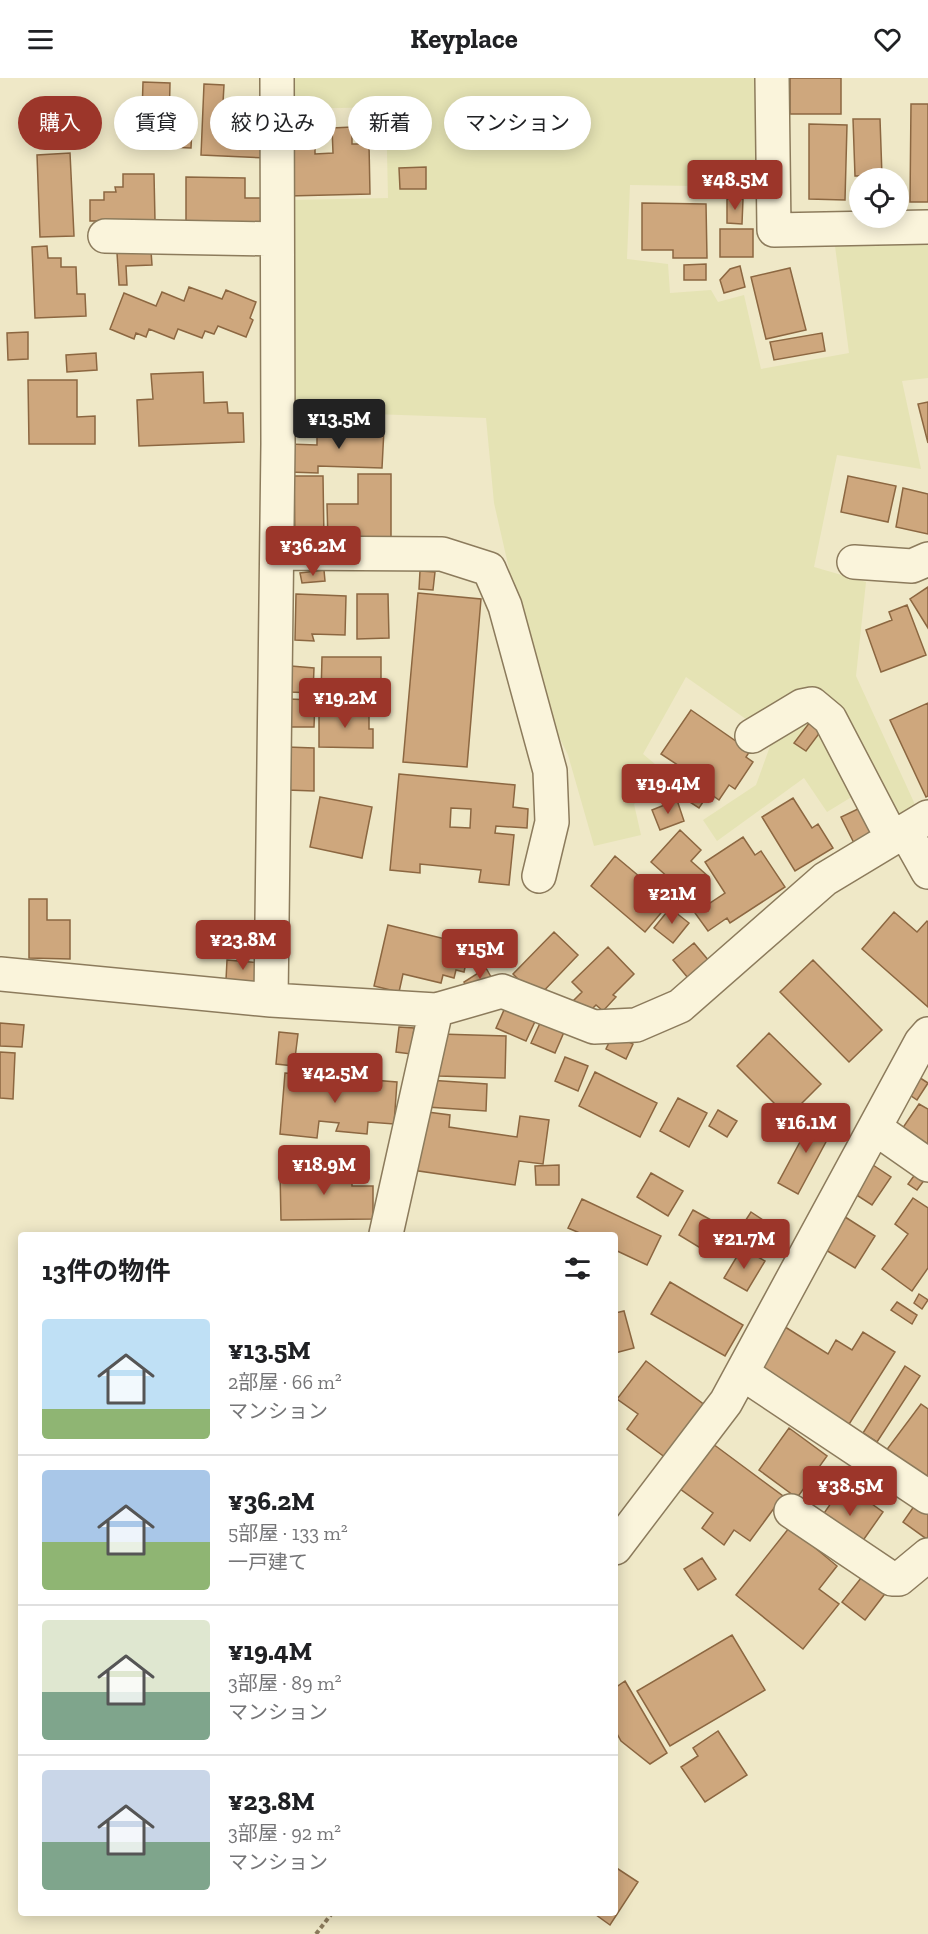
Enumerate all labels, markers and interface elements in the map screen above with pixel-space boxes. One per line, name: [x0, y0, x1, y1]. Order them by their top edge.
icon: menu: [24, 23, 57, 56]
text: Keyplace: [410, 23, 518, 55]
icon: heart: [871, 23, 904, 56]
chip: 購入: [18, 96, 102, 150]
chip: 賃貸: [114, 96, 198, 150]
chip: 絞り込み: [210, 96, 336, 150]
chip: 新着: [348, 96, 432, 150]
chip: マンション: [444, 96, 591, 150]
pin: ¥48.5M: [686, 160, 784, 211]
text: ¥48.5M: [701, 167, 769, 191]
map controls: [849, 168, 909, 228]
button: locate: [849, 168, 909, 228]
pin: ¥13.5M: [290, 399, 388, 450]
text: ¥13.5M: [307, 406, 371, 430]
pin: ¥36.2M: [264, 526, 362, 577]
text: ¥36.2M: [280, 533, 346, 557]
pin: ¥19.2M: [296, 678, 394, 729]
text: ¥19.2M: [313, 685, 377, 709]
pin: ¥19.4M: [619, 764, 717, 815]
text: ¥19.4M: [636, 771, 700, 795]
pin: ¥21M: [636, 874, 708, 925]
text: ¥21M: [648, 881, 696, 905]
pin: ¥23.8M: [194, 920, 292, 971]
text: ¥23.8M: [210, 927, 276, 951]
pin: ¥15M: [444, 929, 516, 980]
text: ¥15M: [456, 936, 504, 960]
pin: ¥42.5M: [286, 1053, 384, 1104]
text: ¥42.5M: [301, 1060, 369, 1084]
pin: ¥16.1M: [757, 1103, 855, 1154]
text: ¥16.1M: [775, 1110, 837, 1134]
pin: ¥18.9M: [275, 1145, 373, 1196]
text: ¥18.9M: [292, 1152, 356, 1176]
pin: ¥21.7M: [695, 1219, 793, 1270]
text: ¥21.7M: [713, 1226, 775, 1250]
icon: filters: [561, 1252, 594, 1285]
text: 13件の物件: [42, 1255, 170, 1287]
text: ¥13.5M: [228, 1334, 311, 1366]
icon: home: [90, 1343, 162, 1415]
text: 2部屋 · 66 m²: [228, 1370, 342, 1394]
text: マンション: [228, 1399, 328, 1423]
pin: ¥38.5M: [801, 1466, 899, 1517]
text: ¥38.5M: [817, 1473, 883, 1497]
text: ¥36.2M: [228, 1485, 315, 1517]
icon: home: [90, 1494, 162, 1566]
text: 5部屋 · 133 m²: [228, 1521, 348, 1545]
text: 一戸建て: [228, 1550, 308, 1574]
text: ¥19.4M: [228, 1635, 312, 1667]
icon: home: [90, 1644, 162, 1716]
text: 3部屋 · 89 m²: [228, 1671, 341, 1695]
text: マンション: [228, 1700, 328, 1724]
text: ¥23.8M: [228, 1785, 315, 1817]
icon: home: [90, 1794, 162, 1866]
text: 3部屋 · 92 m²: [228, 1821, 341, 1845]
text: マンション: [228, 1850, 328, 1874]

